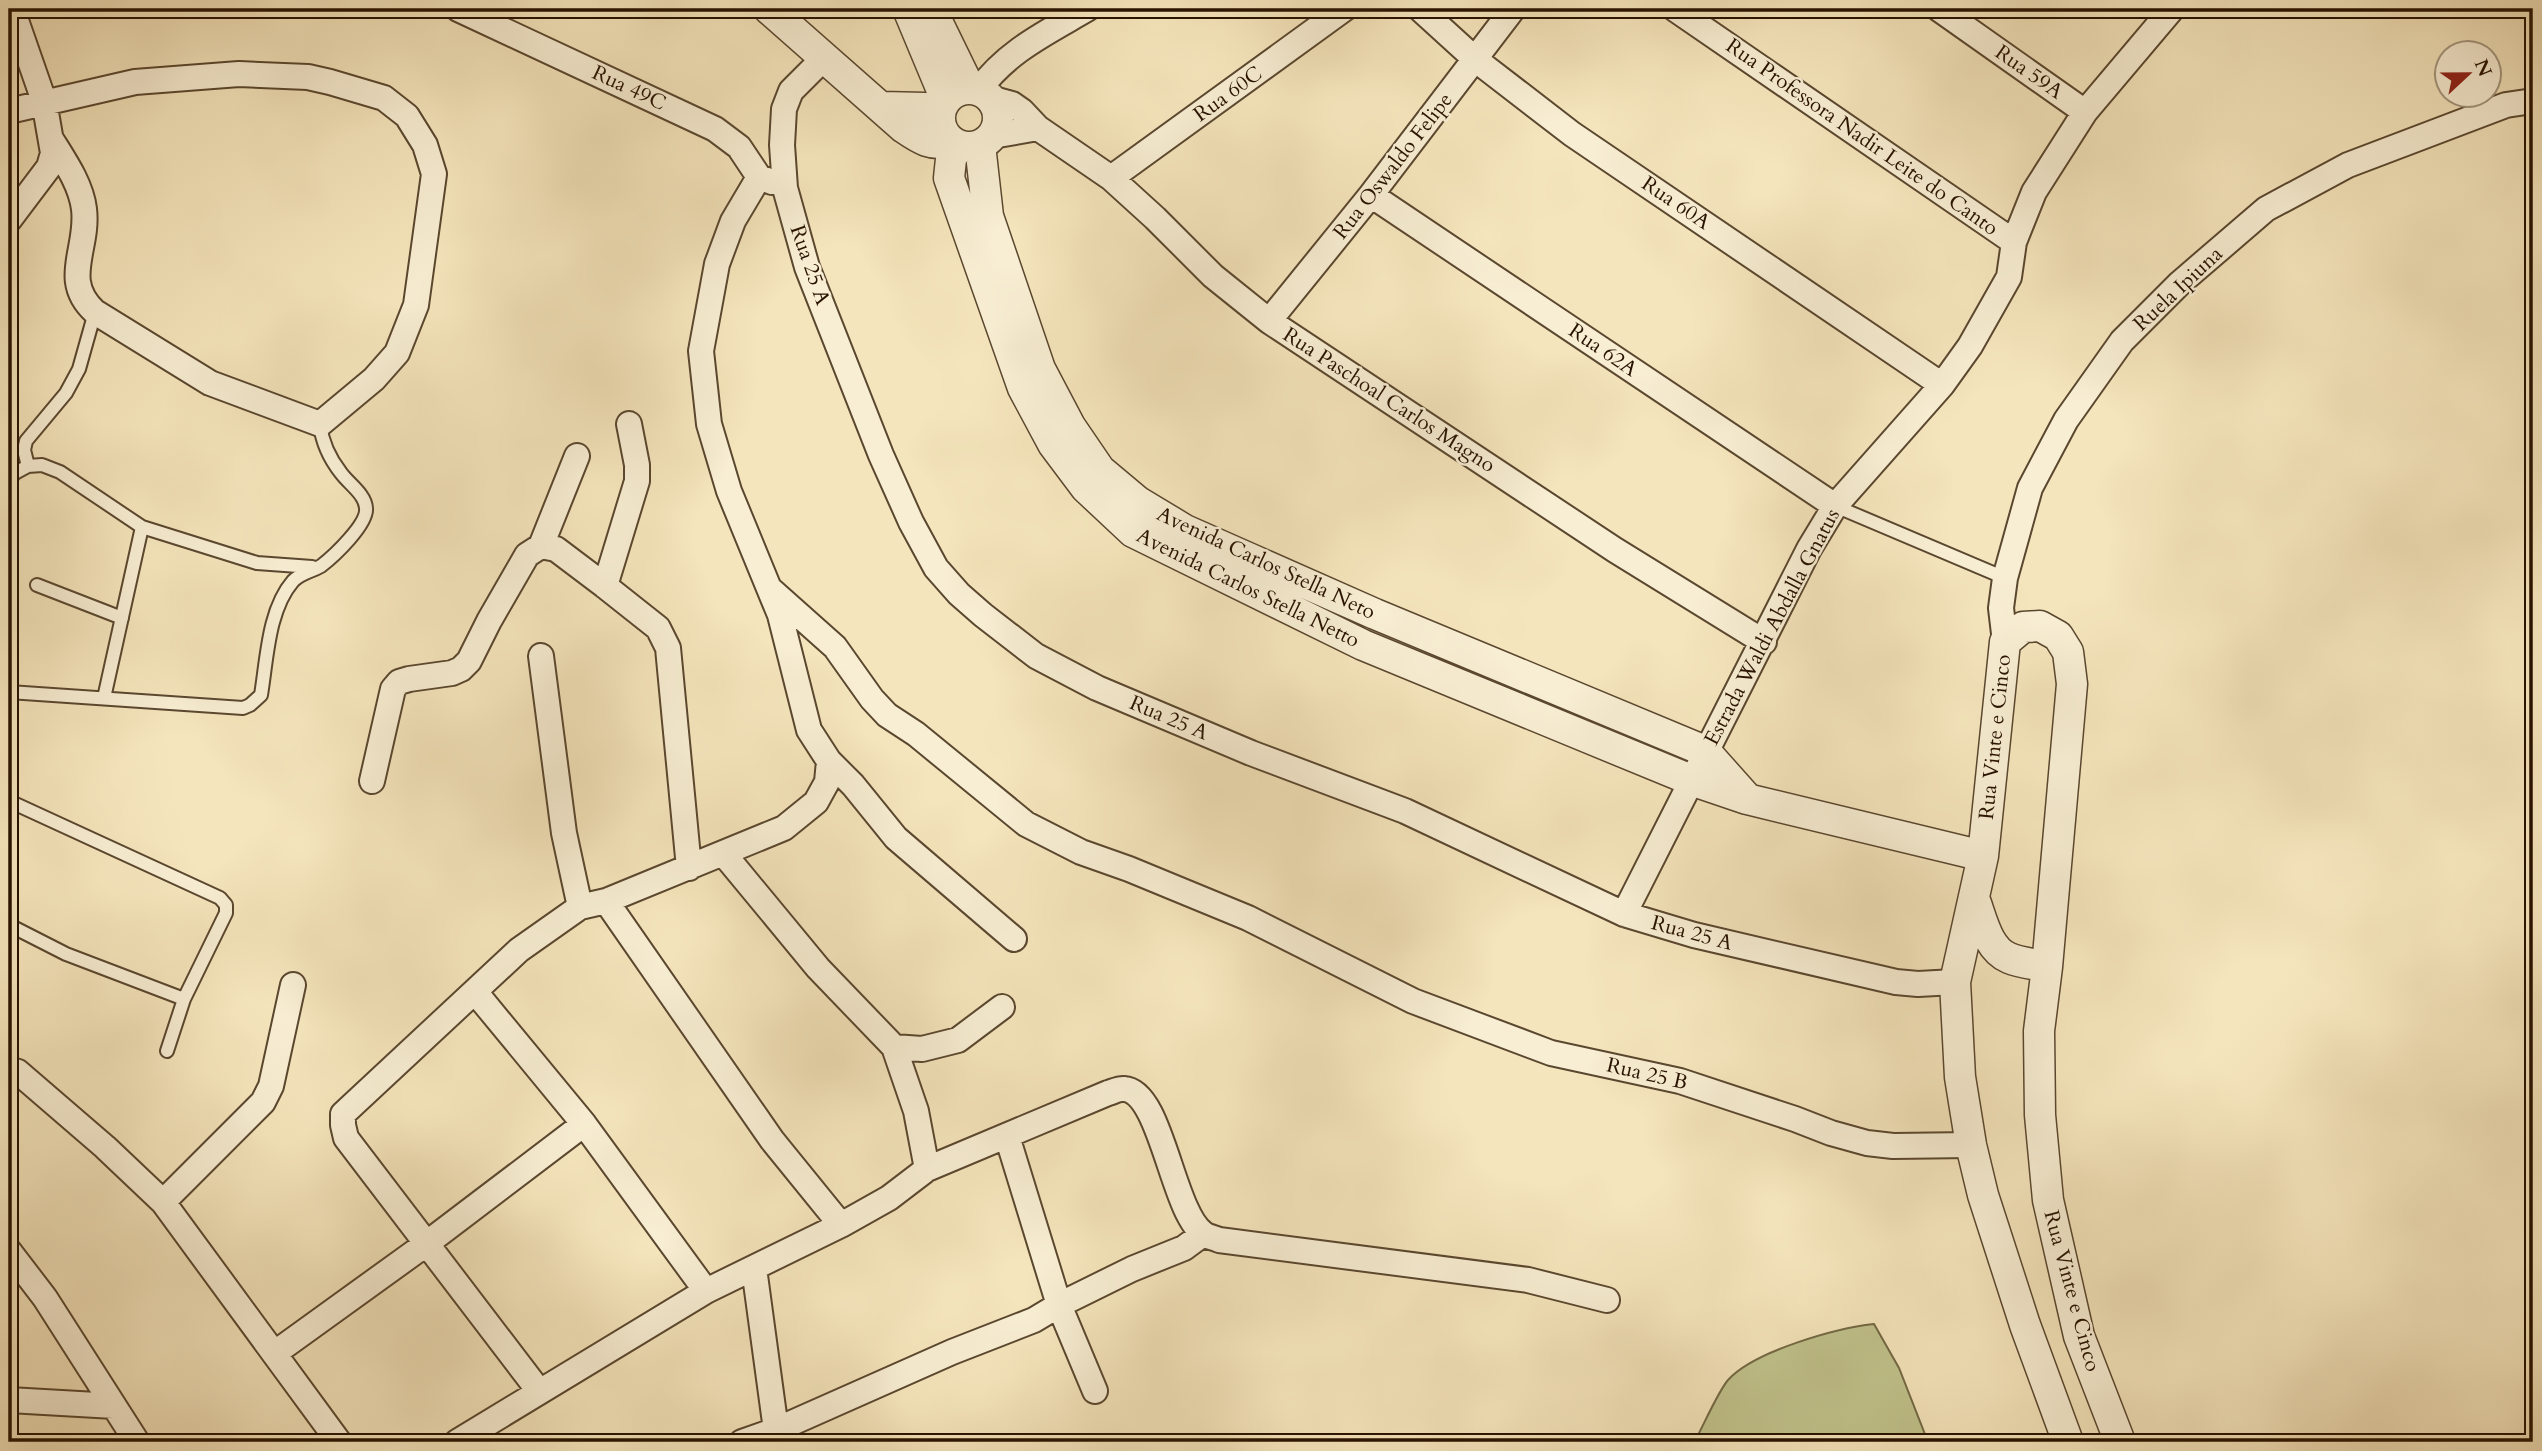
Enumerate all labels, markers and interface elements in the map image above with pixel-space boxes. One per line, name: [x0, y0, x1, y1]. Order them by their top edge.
street label: Rua Professora Nadir Leite do Canto: [1720, 31, 2004, 243]
street label: Rua 59A: [1989, 38, 2069, 106]
north arrow: [2434, 38, 2504, 108]
text: N: [2468, 55, 2498, 81]
street label: Rua 49C: [587, 58, 671, 118]
street label: Rua 60C: [1188, 59, 1268, 129]
street label: Rua Oswaldo Felipe: [1327, 87, 1459, 245]
street label: Rua 60A: [1636, 169, 1716, 237]
street label: Rua 25 A: [783, 221, 837, 309]
street label: Ruela Ipiuna: [2127, 240, 2229, 338]
street label: Rua 62A: [1563, 316, 1643, 384]
street label: Rua Paschoal Carlos Magno: [1277, 320, 1501, 480]
street label: Avenida Carlos Stella Neto: [1152, 499, 1380, 627]
street label: Estrada Waldi Abdalla Gnatus: [1697, 504, 1847, 750]
street label: Avenida Carlos Stella Netto: [1131, 521, 1365, 655]
street label: Rua Vinte e Cinco: [1972, 653, 2018, 821]
street label: Rua 25 A: [1125, 688, 1213, 748]
street label: Rua 25 A: [1648, 908, 1736, 958]
street label: Rua 25 B: [1604, 1051, 1690, 1097]
street label: Rua Vinte e Cinco: [2037, 1207, 2107, 1375]

